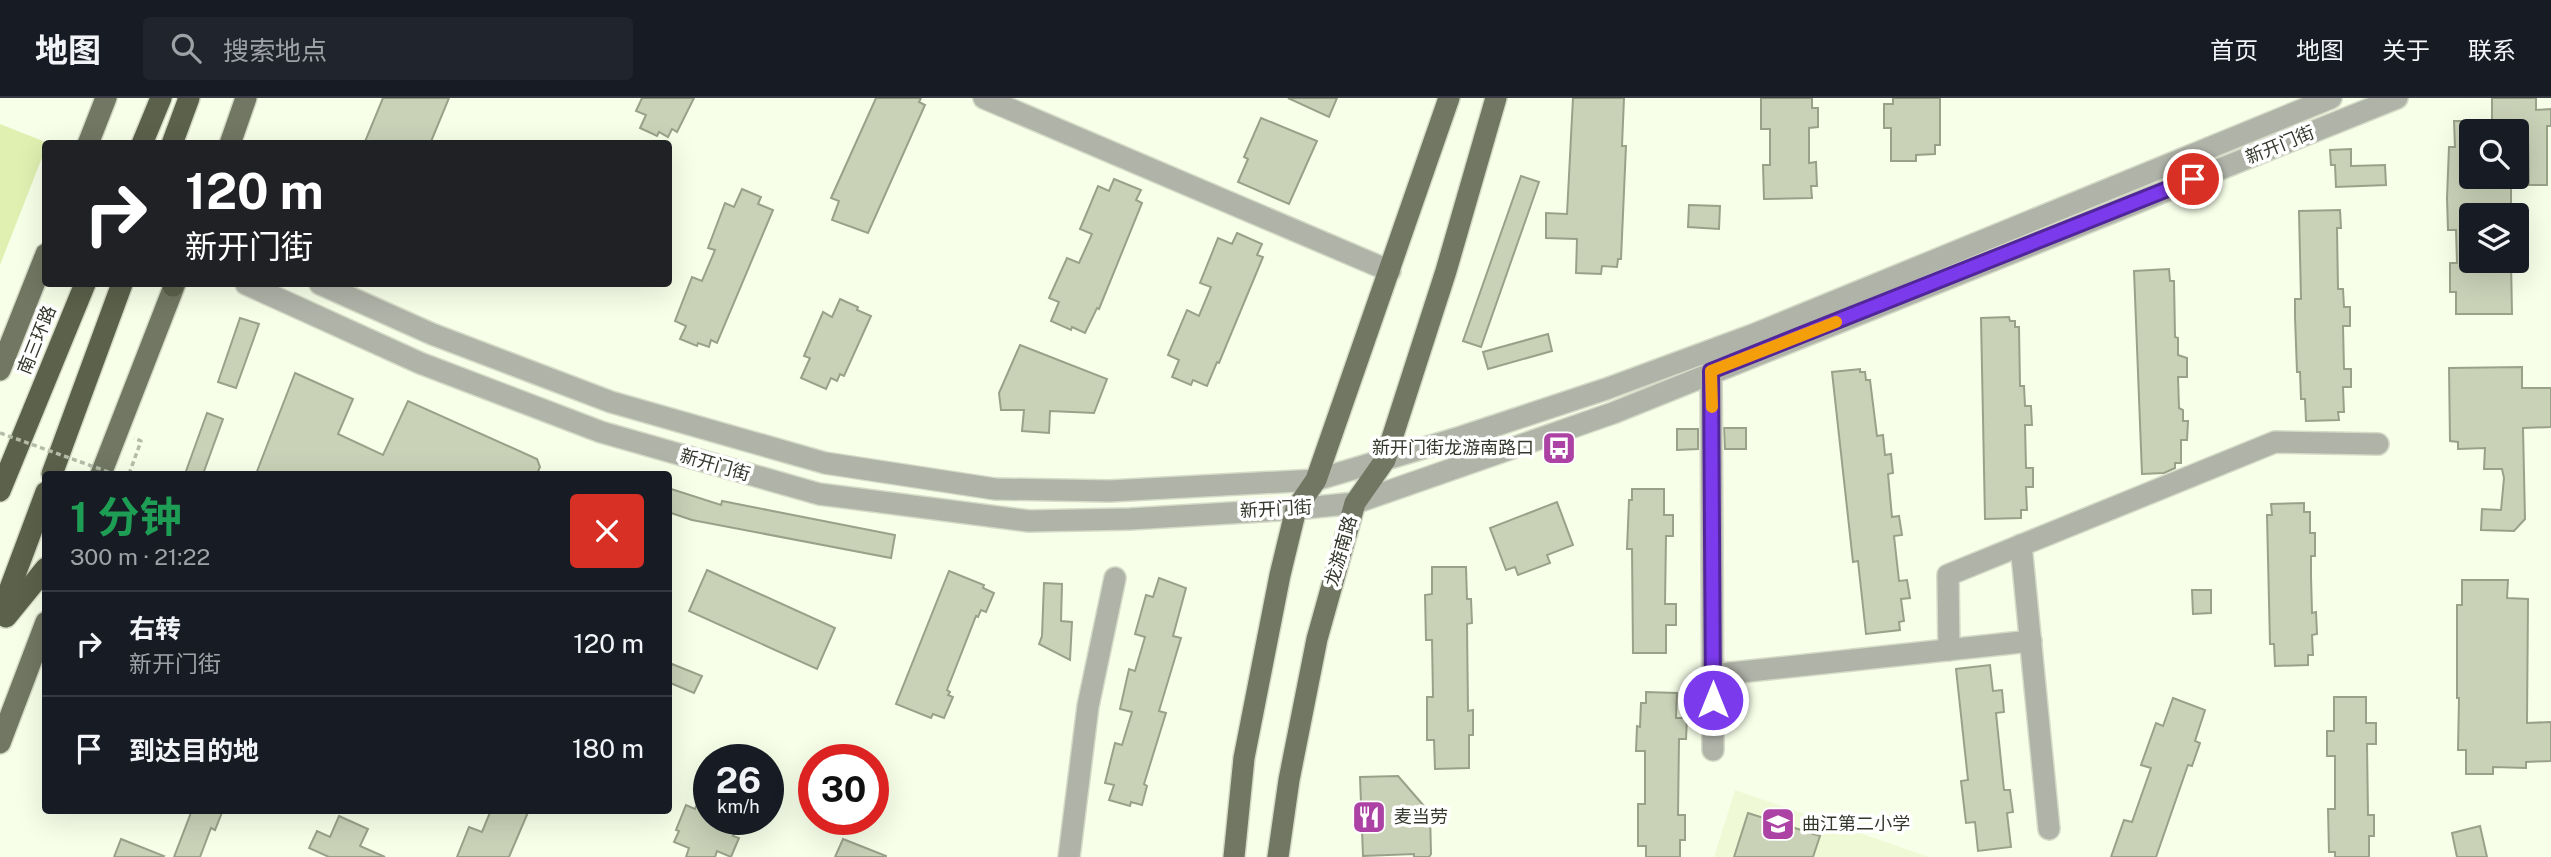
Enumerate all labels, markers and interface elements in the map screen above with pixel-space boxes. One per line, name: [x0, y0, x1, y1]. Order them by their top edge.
search box: [143, 17, 633, 80]
icon: search: [167, 29, 205, 67]
text: 地图: [35, 31, 101, 69]
text: 搜索地点: [223, 35, 327, 66]
text: 首页: [2210, 36, 2258, 64]
text: 地图: [2296, 36, 2344, 64]
text: 关于: [2382, 36, 2430, 64]
text: 联系: [2468, 36, 2516, 64]
map controls: [2459, 119, 2529, 273]
button: search: [2459, 119, 2529, 189]
street label: 新开门街: [2243, 121, 2317, 168]
pin: [2163, 149, 2223, 209]
icon: arrive: [2174, 160, 2212, 198]
text: 120 m: [185, 162, 324, 220]
icon: right: [70, 168, 161, 259]
button: layers: [2459, 203, 2529, 273]
text: 新开门街: [185, 228, 313, 265]
street label: 南三环路: [13, 303, 60, 377]
bus stop icon: 新开门街龙游南路口: [1540, 429, 1578, 467]
place label: 新开门街龙游南路口: [1372, 437, 1534, 458]
street label: 新开门街: [678, 445, 753, 485]
text: 1 分钟: [70, 492, 181, 541]
button: close: [570, 494, 644, 568]
street label: 新开门街: [1239, 496, 1312, 521]
street label: 龙游南路: [1321, 513, 1361, 588]
text: 300 m · 21:22: [70, 543, 210, 570]
text: 右转: [129, 613, 181, 644]
icon: right: [70, 625, 108, 663]
text: 120 m: [573, 628, 644, 659]
text: 新开门街: [129, 650, 221, 677]
position arrow: [1676, 663, 1750, 737]
icon: arrive: [70, 730, 108, 768]
text: 180 m: [572, 733, 644, 764]
text: 到达目的地: [129, 735, 259, 766]
speed limit sign: 30: [798, 744, 889, 835]
text: 26: [716, 760, 761, 801]
text: km/h: [717, 796, 760, 817]
restaurant icon: 麦当劳: [1350, 798, 1388, 836]
school or university icon: 曲江第二小学: [1759, 805, 1797, 843]
place label: 麦当劳: [1394, 806, 1448, 827]
place label: 曲江第二小学: [1802, 813, 1910, 834]

